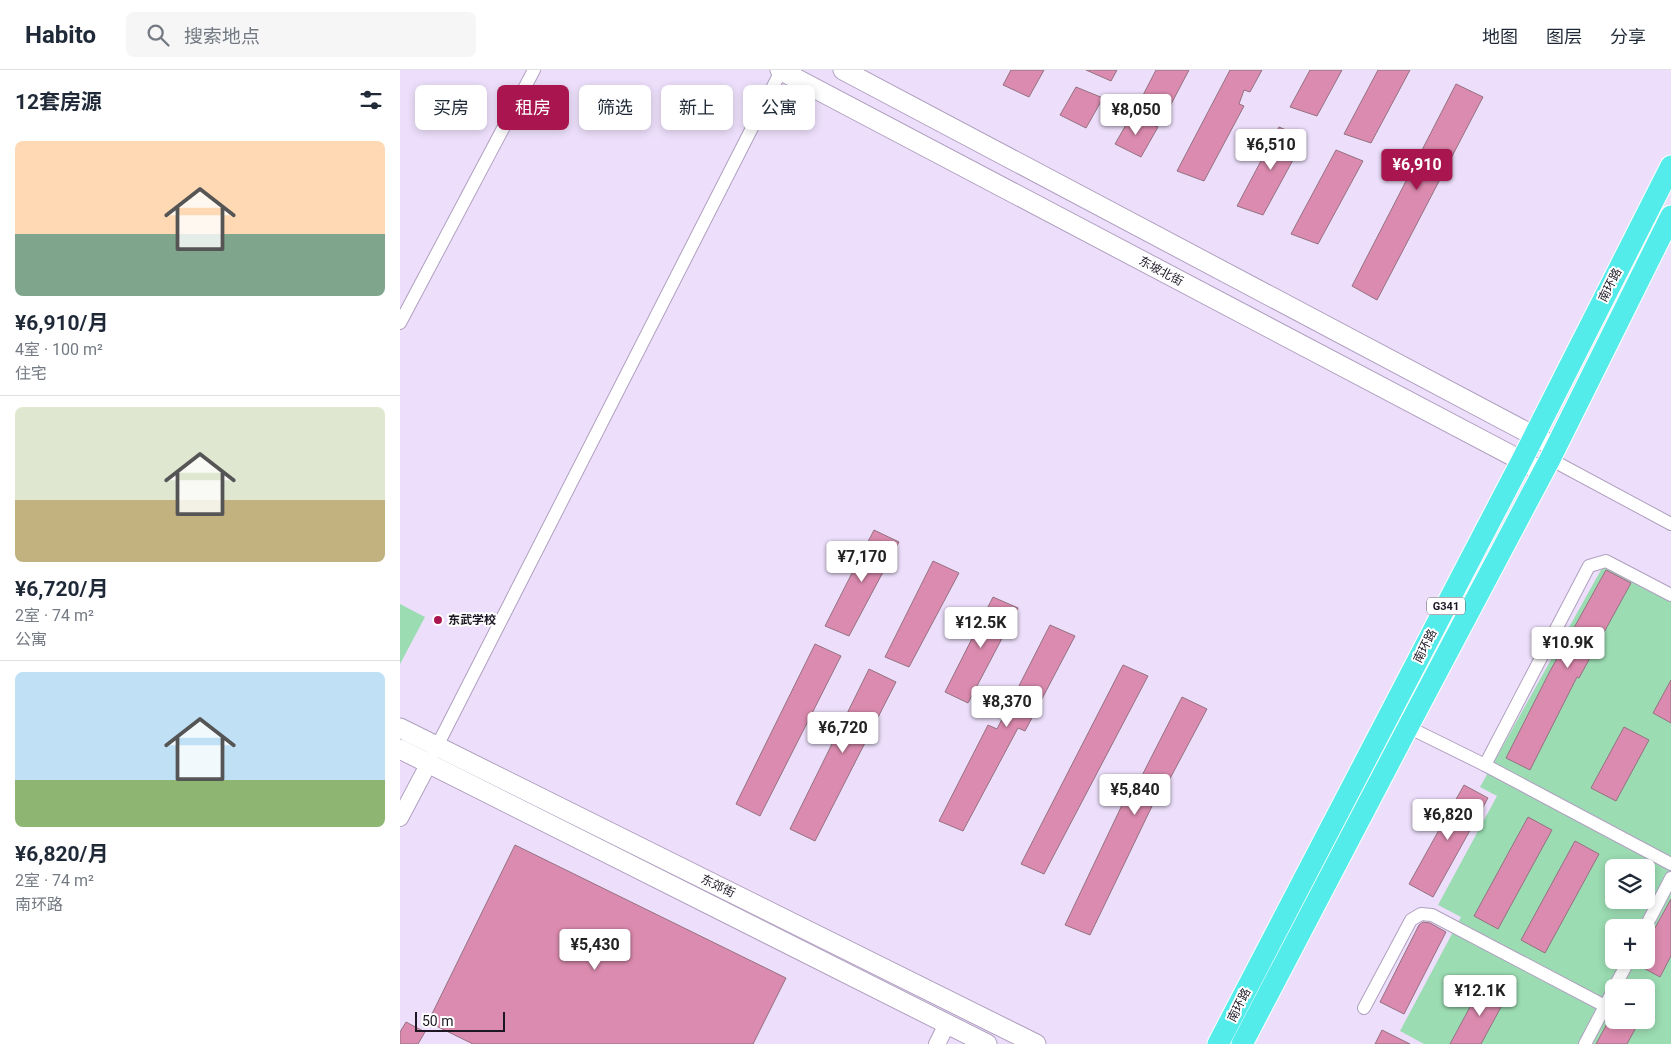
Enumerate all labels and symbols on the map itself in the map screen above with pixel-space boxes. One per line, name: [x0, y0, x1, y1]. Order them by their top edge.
pin: ¥8,050: [1095, 93, 1177, 136]
pin: ¥6,510: [1230, 128, 1312, 171]
pin: ¥6,910: [1376, 148, 1458, 191]
street label: 东坡北街: [1137, 254, 1185, 288]
street label: 南环路: [1596, 266, 1624, 304]
pin: ¥7,170: [821, 540, 903, 583]
road number: G341: [1427, 598, 1465, 614]
pin: ¥12.5K: [940, 606, 1022, 649]
place label: 东武学校: [448, 613, 496, 627]
marker: 东武学校: [432, 614, 444, 626]
pin: ¥10.9K: [1527, 626, 1609, 669]
street label: 南环路: [1411, 627, 1439, 665]
pin: ¥8,370: [966, 686, 1048, 728]
pin: ¥6,720: [802, 712, 884, 754]
pin: ¥5,840: [1094, 774, 1176, 816]
pin: ¥6,820: [1407, 798, 1489, 841]
street label: 东郊街: [699, 872, 737, 900]
pin: ¥5,430: [554, 928, 636, 971]
pin: ¥12.1K: [1439, 974, 1521, 1017]
street label: 南环路: [1225, 986, 1253, 1024]
scale bar: [415, 1009, 505, 1032]

